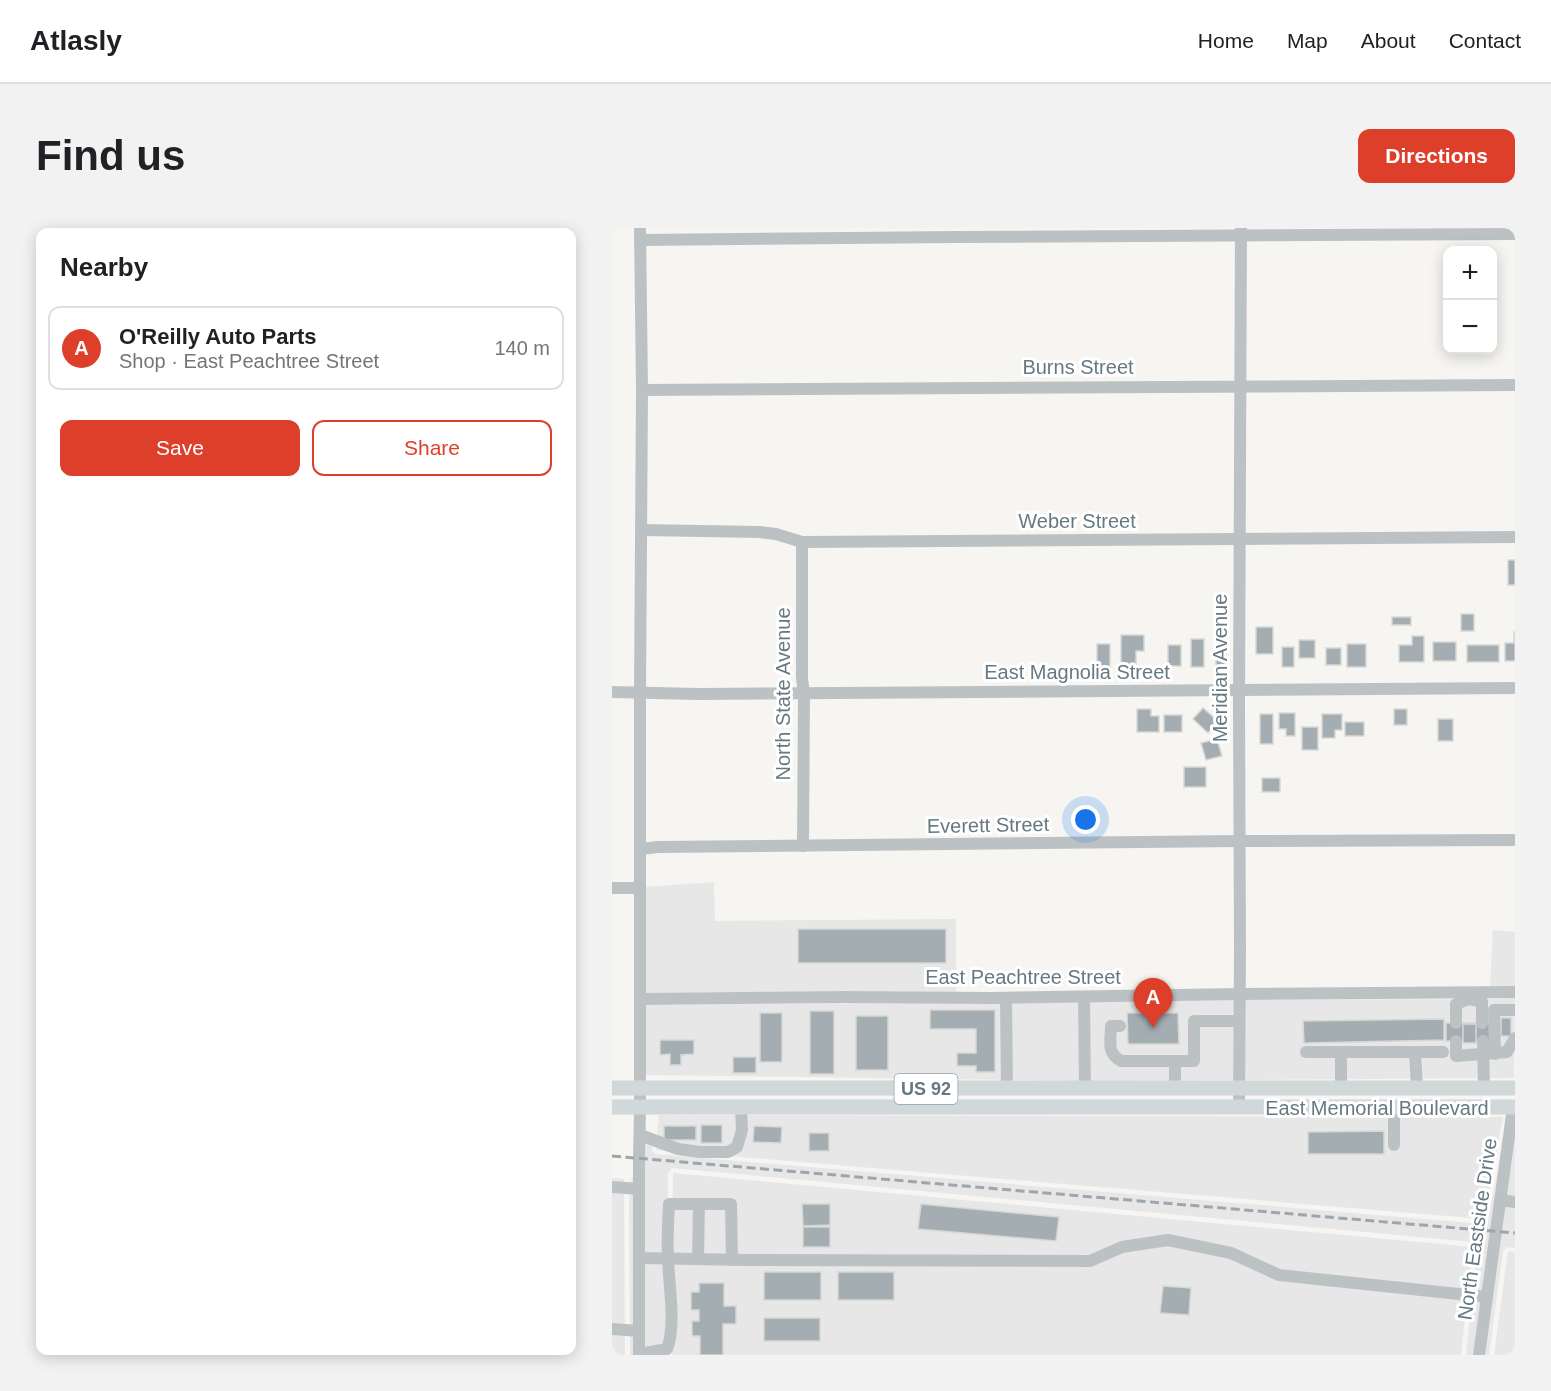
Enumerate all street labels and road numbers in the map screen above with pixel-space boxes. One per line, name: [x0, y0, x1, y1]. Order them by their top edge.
street label: Burns Street: [1022, 356, 1134, 378]
street label: Weber Street: [1018, 510, 1136, 532]
street label: Meridian Avenue: [1209, 594, 1231, 742]
street label: North State Avenue: [772, 607, 794, 781]
street label: East Magnolia Street: [984, 661, 1170, 683]
street label: Everett Street: [927, 813, 1050, 837]
street label: East Peachtree Street: [925, 966, 1121, 988]
road number: US 92: [894, 1074, 958, 1104]
street label: East Memorial Boulevard: [1265, 1097, 1489, 1119]
street label: North Eastside Drive: [1453, 1137, 1501, 1321]

